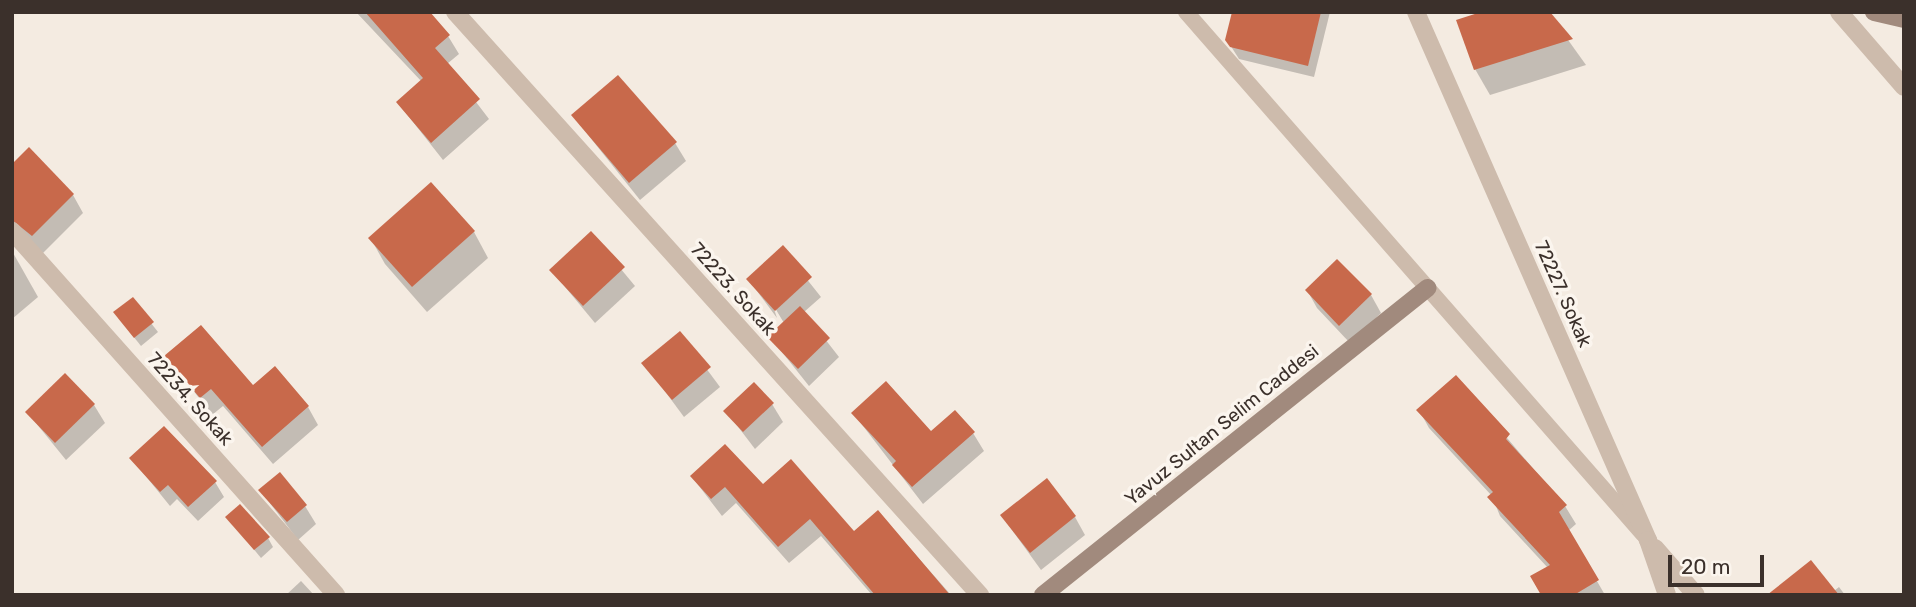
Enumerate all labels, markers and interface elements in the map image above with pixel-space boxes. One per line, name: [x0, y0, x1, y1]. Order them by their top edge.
street label: 72227. Sokak: [1529, 237, 1597, 351]
street label: 72223. Sokak: [685, 238, 781, 340]
street label: Yavuz Sultan Selim Caddesi: [1120, 340, 1324, 510]
street label: 72234. Sokak: [142, 348, 238, 450]
scale bar: [1671, 540, 1767, 584]
text: 20 m: [1681, 554, 1730, 579]

